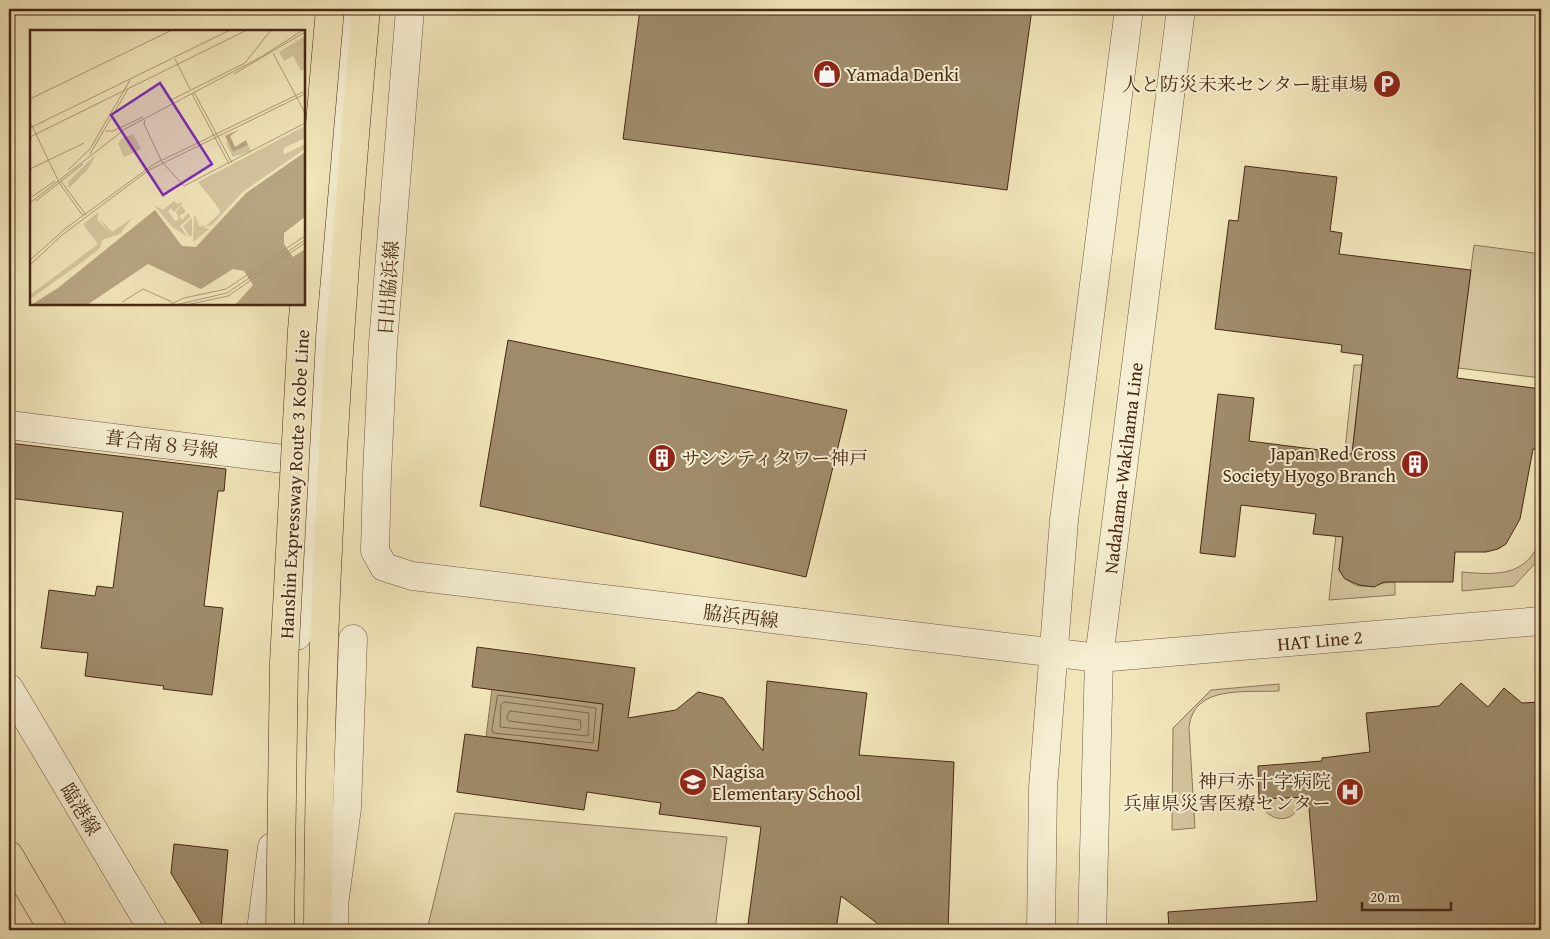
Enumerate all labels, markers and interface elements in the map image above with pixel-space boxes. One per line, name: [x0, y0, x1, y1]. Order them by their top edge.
inset map: [30, 30, 305, 305]
shop icon: Yamada Denki: [812, 59, 842, 89]
place label: Yamada Denki: [846, 60, 959, 88]
parking icon: 人と防災未来センター駐車場: [1372, 69, 1402, 99]
place label: 人と防災未来センター駐車場: [1122, 70, 1368, 98]
street label: 日出脇浜線: [371, 240, 405, 336]
street label: Hanshin Expressway Route 3 Kobe Line: [272, 329, 316, 639]
street label: Nadahama-Wakihama Line: [1096, 360, 1150, 575]
street label: 葺合南８号線: [104, 423, 220, 465]
place label: Japan Red Cross Society Hyogo Branch: [1222, 439, 1396, 489]
building icon: サンシティタワー神戸: [647, 443, 677, 473]
place label: サンシティタワー神戸: [681, 444, 868, 472]
building icon: Japan Red Cross Society Hyogo Branch: [1400, 449, 1430, 479]
street label: 脇浜西線: [702, 597, 780, 635]
street label: HAT Line 2: [1276, 622, 1364, 658]
place label: Nagisa Elementary School: [712, 757, 861, 807]
school or university icon: Nagisa Elementary School: [678, 767, 708, 797]
place label: 神戸赤十字病院 兵庫県災害医療センター: [1123, 767, 1331, 817]
street label: 臨港線: [54, 777, 108, 841]
hospital icon: 神戸赤十字病院 兵庫県災害医療センター: [1335, 777, 1365, 807]
scale bar: [1362, 879, 1451, 911]
text: 20 m: [1370, 886, 1401, 907]

